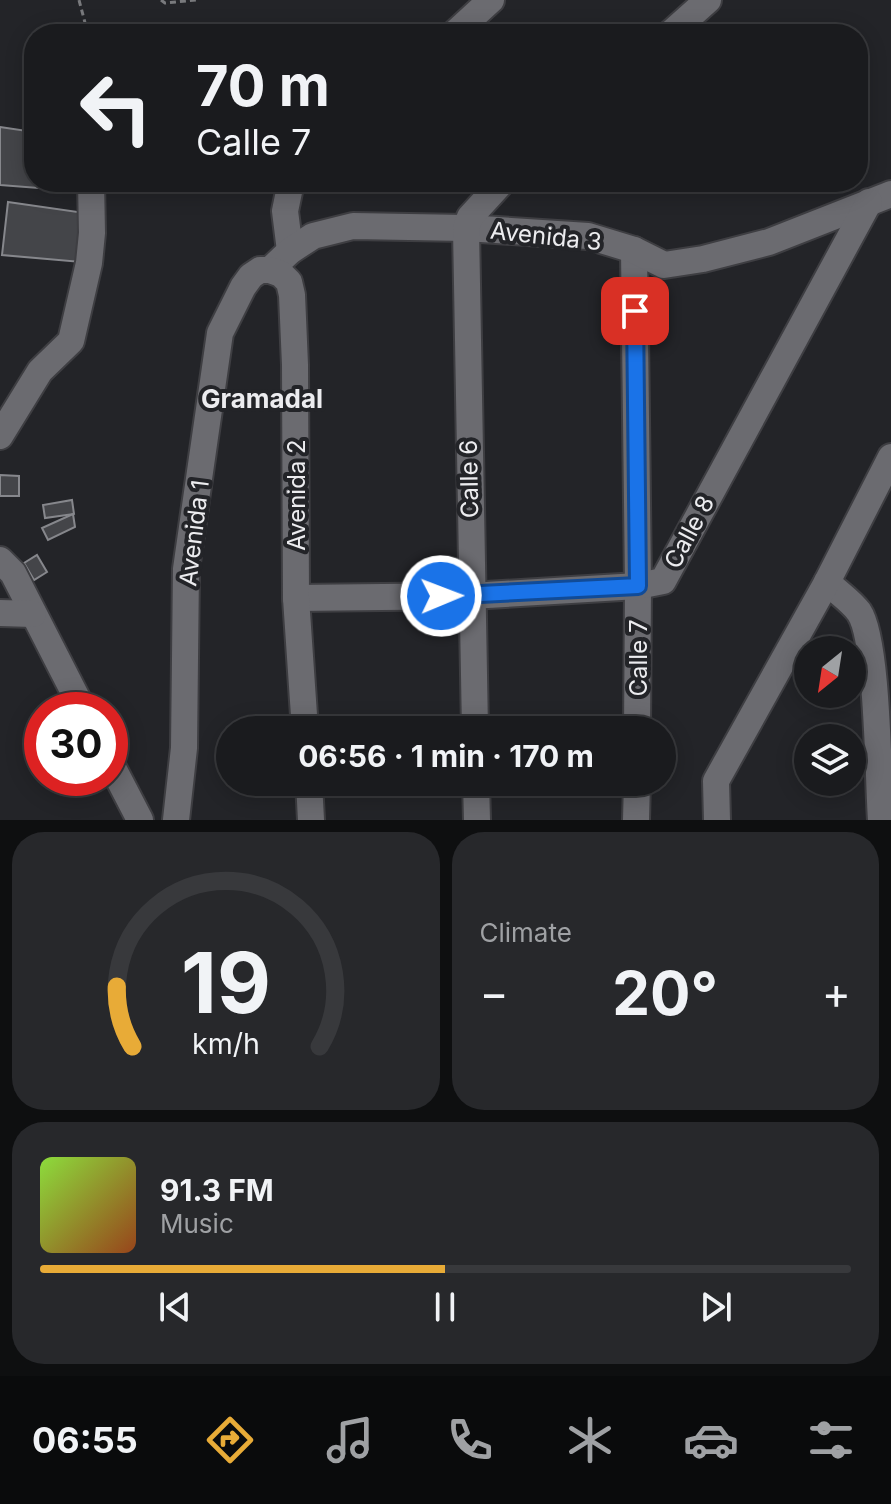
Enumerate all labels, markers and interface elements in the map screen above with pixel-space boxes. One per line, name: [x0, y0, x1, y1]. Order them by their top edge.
text: 70 m: [196, 52, 330, 120]
icon: left: [64, 56, 168, 160]
text: Calle 7: [196, 120, 311, 164]
street label: Avenida 3: [489, 216, 603, 256]
pin: [601, 277, 669, 345]
icon: arrive: [613, 289, 657, 333]
district label: Gramadal: [201, 383, 323, 414]
street label: Avenida 2: [282, 439, 311, 551]
street label: Calle 6: [454, 440, 484, 518]
street label: Avenida 1: [173, 478, 215, 588]
street label: Calle 8: [658, 491, 720, 573]
position arrow: [399, 554, 483, 638]
street label: Calle 7: [624, 620, 653, 696]
north arrow: [794, 636, 866, 708]
map controls: [794, 636, 866, 796]
speed limit sign: 30: [24, 692, 128, 796]
button: layers: [794, 724, 866, 796]
text: 06:56 · 1 min · 170 m: [298, 738, 594, 774]
text: Climate: [480, 917, 572, 948]
text: 19: [181, 932, 271, 1033]
text: 20°: [612, 957, 718, 1029]
text: −: [480, 966, 509, 1020]
text: +: [822, 966, 851, 1020]
text: km/h: [192, 1026, 260, 1061]
text: 91.3 FM: [160, 1172, 274, 1208]
text: Music: [160, 1208, 234, 1239]
icon: previous: [153, 1285, 197, 1329]
icon: pause: [423, 1285, 467, 1329]
icon: next: [694, 1285, 738, 1329]
icon: directions: [202, 1412, 258, 1468]
icon: music: [322, 1412, 378, 1468]
icon: phone: [442, 1412, 498, 1468]
icon: climate: [562, 1412, 618, 1468]
icon: car: [683, 1412, 739, 1468]
icon: filters: [803, 1412, 859, 1468]
text: 06:55: [32, 1418, 138, 1462]

